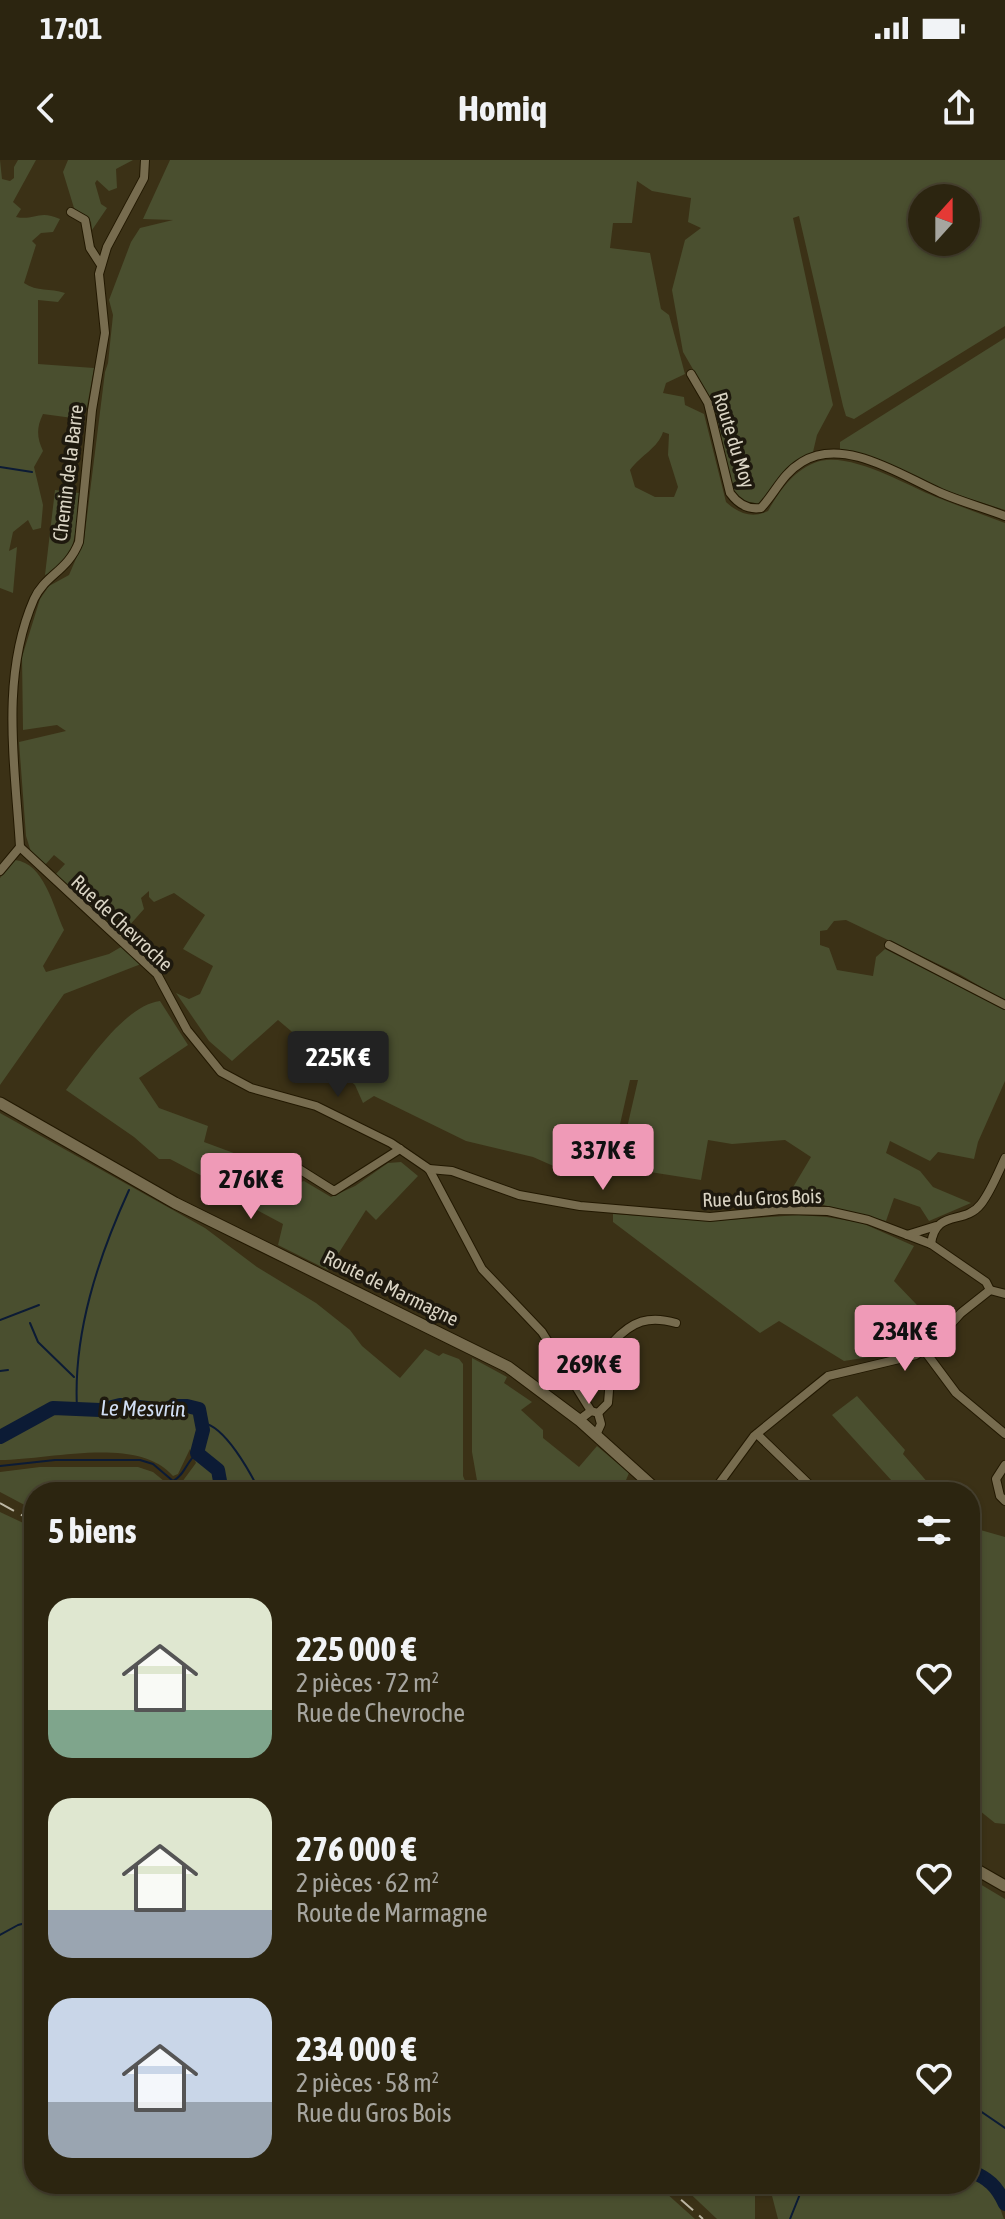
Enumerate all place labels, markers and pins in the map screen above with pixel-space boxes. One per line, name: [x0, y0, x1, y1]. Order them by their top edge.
pin: 225K €: [273, 1031, 403, 1099]
pin: 337K €: [538, 1124, 668, 1192]
pin: 276K €: [186, 1153, 316, 1221]
pin: 234K €: [840, 1305, 970, 1373]
pin: 269K €: [524, 1338, 654, 1406]

